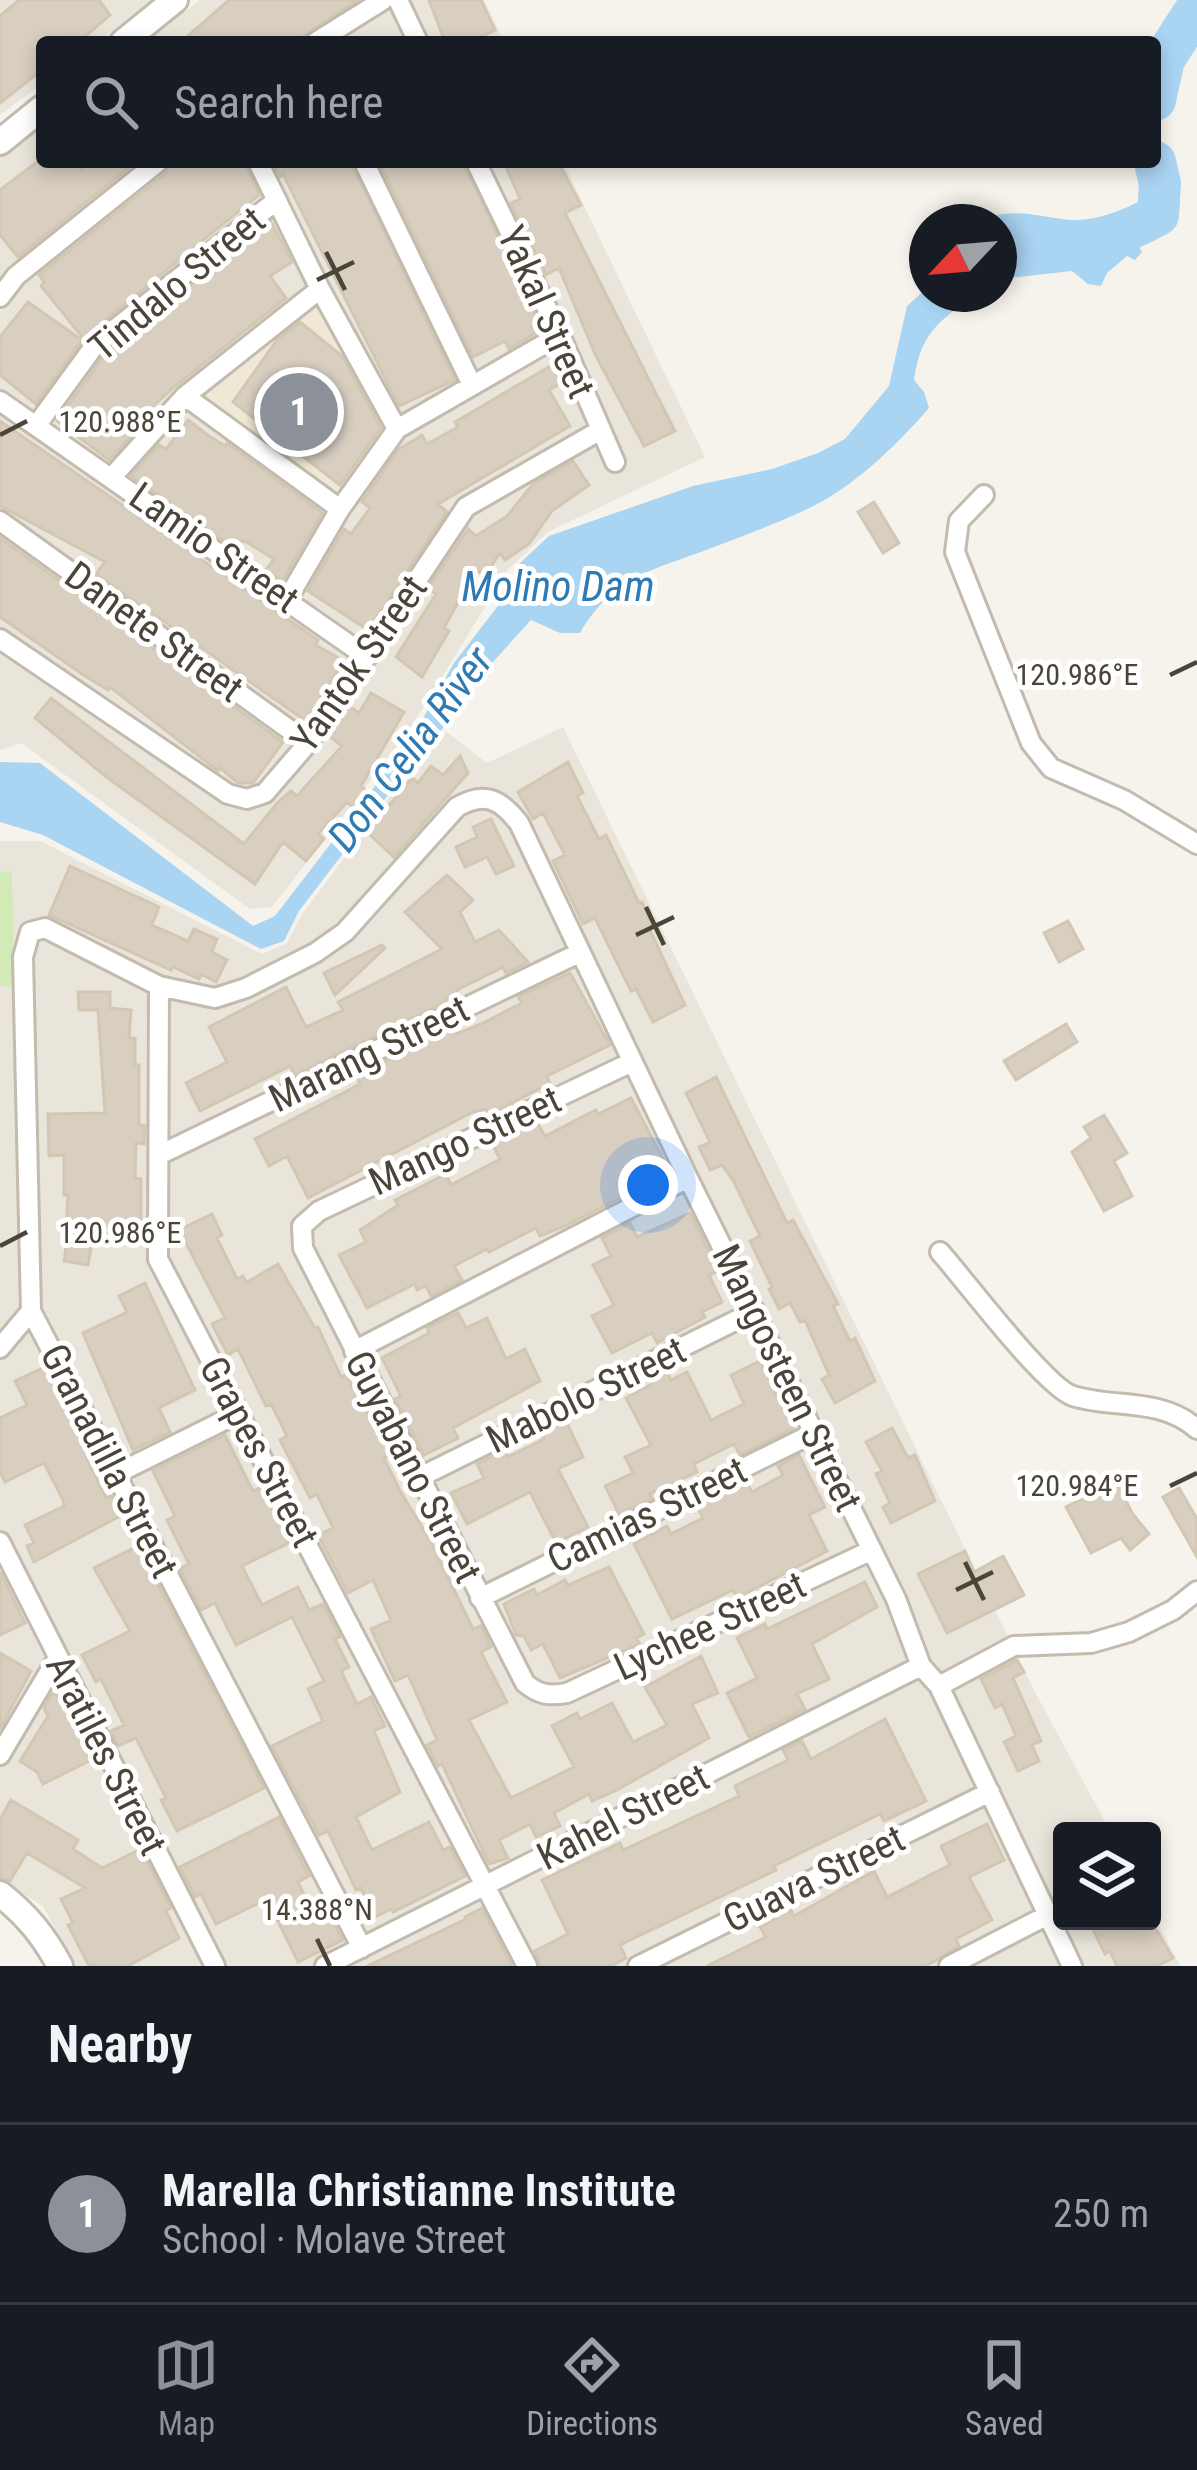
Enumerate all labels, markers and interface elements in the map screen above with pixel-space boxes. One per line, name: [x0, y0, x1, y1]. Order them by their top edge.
search box: [36, 36, 1161, 168]
icon: search: [78, 69, 144, 135]
text: Search here: [174, 76, 383, 129]
street label: Tindalo Street: [80, 197, 274, 371]
north arrow: [909, 204, 1017, 312]
street label: Yakal Street: [488, 219, 604, 405]
pin: 1: [260, 367, 338, 457]
text: 120.988°E: [59, 404, 181, 439]
street label: Lamio Street: [121, 473, 307, 623]
street label: Danete Street: [56, 552, 252, 712]
water label: Molino Dam: [461, 562, 655, 611]
street label: Yantok Street: [281, 567, 437, 761]
water label: Don Celia River: [317, 636, 504, 861]
text: 120.986°E: [1016, 657, 1138, 692]
street label: Marang Street: [262, 986, 476, 1122]
street label: Mango Street: [362, 1077, 568, 1205]
your location: [618, 1155, 678, 1215]
text: 120.986°E: [59, 1215, 181, 1250]
street label: Mangosteen Street: [703, 1237, 871, 1519]
street label: Mabolo Street: [479, 1327, 693, 1463]
street label: Granadilla Street: [30, 1337, 188, 1585]
street label: Guyabano Street: [335, 1344, 491, 1590]
street label: Grapes Street: [190, 1349, 328, 1555]
street label: Camias Street: [540, 1447, 754, 1583]
text: 120.984°E: [1016, 1468, 1138, 1503]
street label: Lychee Street: [607, 1562, 813, 1690]
street label: Aratiles Street: [36, 1647, 176, 1863]
street label: Kahel Street: [530, 1754, 716, 1880]
street label: Guava Street: [716, 1815, 912, 1943]
map controls: [1053, 1822, 1161, 1930]
button: layers: [1053, 1822, 1161, 1930]
text: 14.388°N: [261, 1892, 373, 1927]
text: Nearby: [48, 2015, 192, 2074]
text: Marella Christianne Institute: [162, 2164, 676, 2217]
text: 1: [77, 2191, 97, 2237]
text: 250 m: [1053, 2191, 1149, 2237]
text: School · Molave Street: [162, 2217, 506, 2263]
tab: Map: [153, 2332, 219, 2443]
tab: Directions: [526, 2332, 658, 2443]
tab: Saved: [965, 2332, 1044, 2443]

